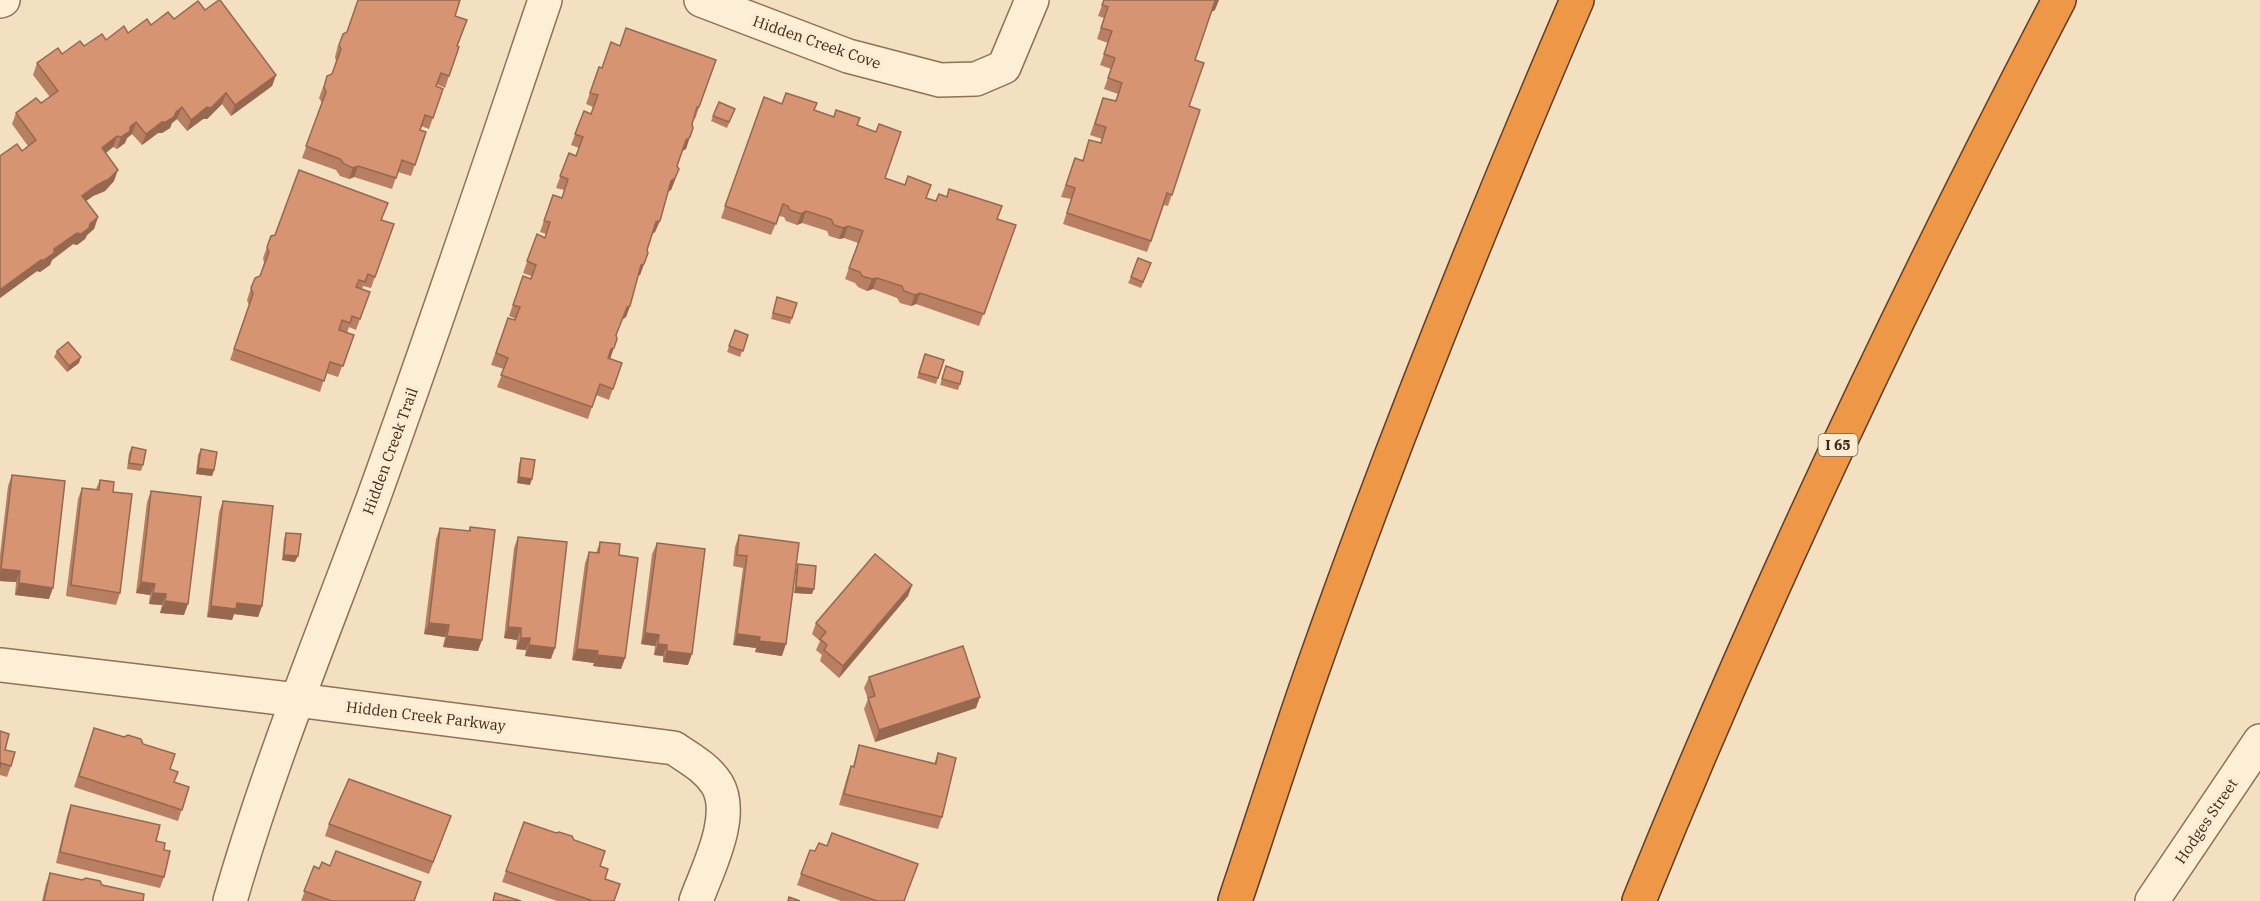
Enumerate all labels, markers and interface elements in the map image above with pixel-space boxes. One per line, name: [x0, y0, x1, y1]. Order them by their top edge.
street label: Hidden Creek Cove: [750, 11, 884, 73]
street label: Hidden Creek Trail: [358, 385, 422, 517]
road number: I 65: [1818, 434, 1858, 456]
street label: Hidden Creek Parkway: [345, 697, 507, 735]
street label: Hodges Street: [2171, 775, 2241, 867]

